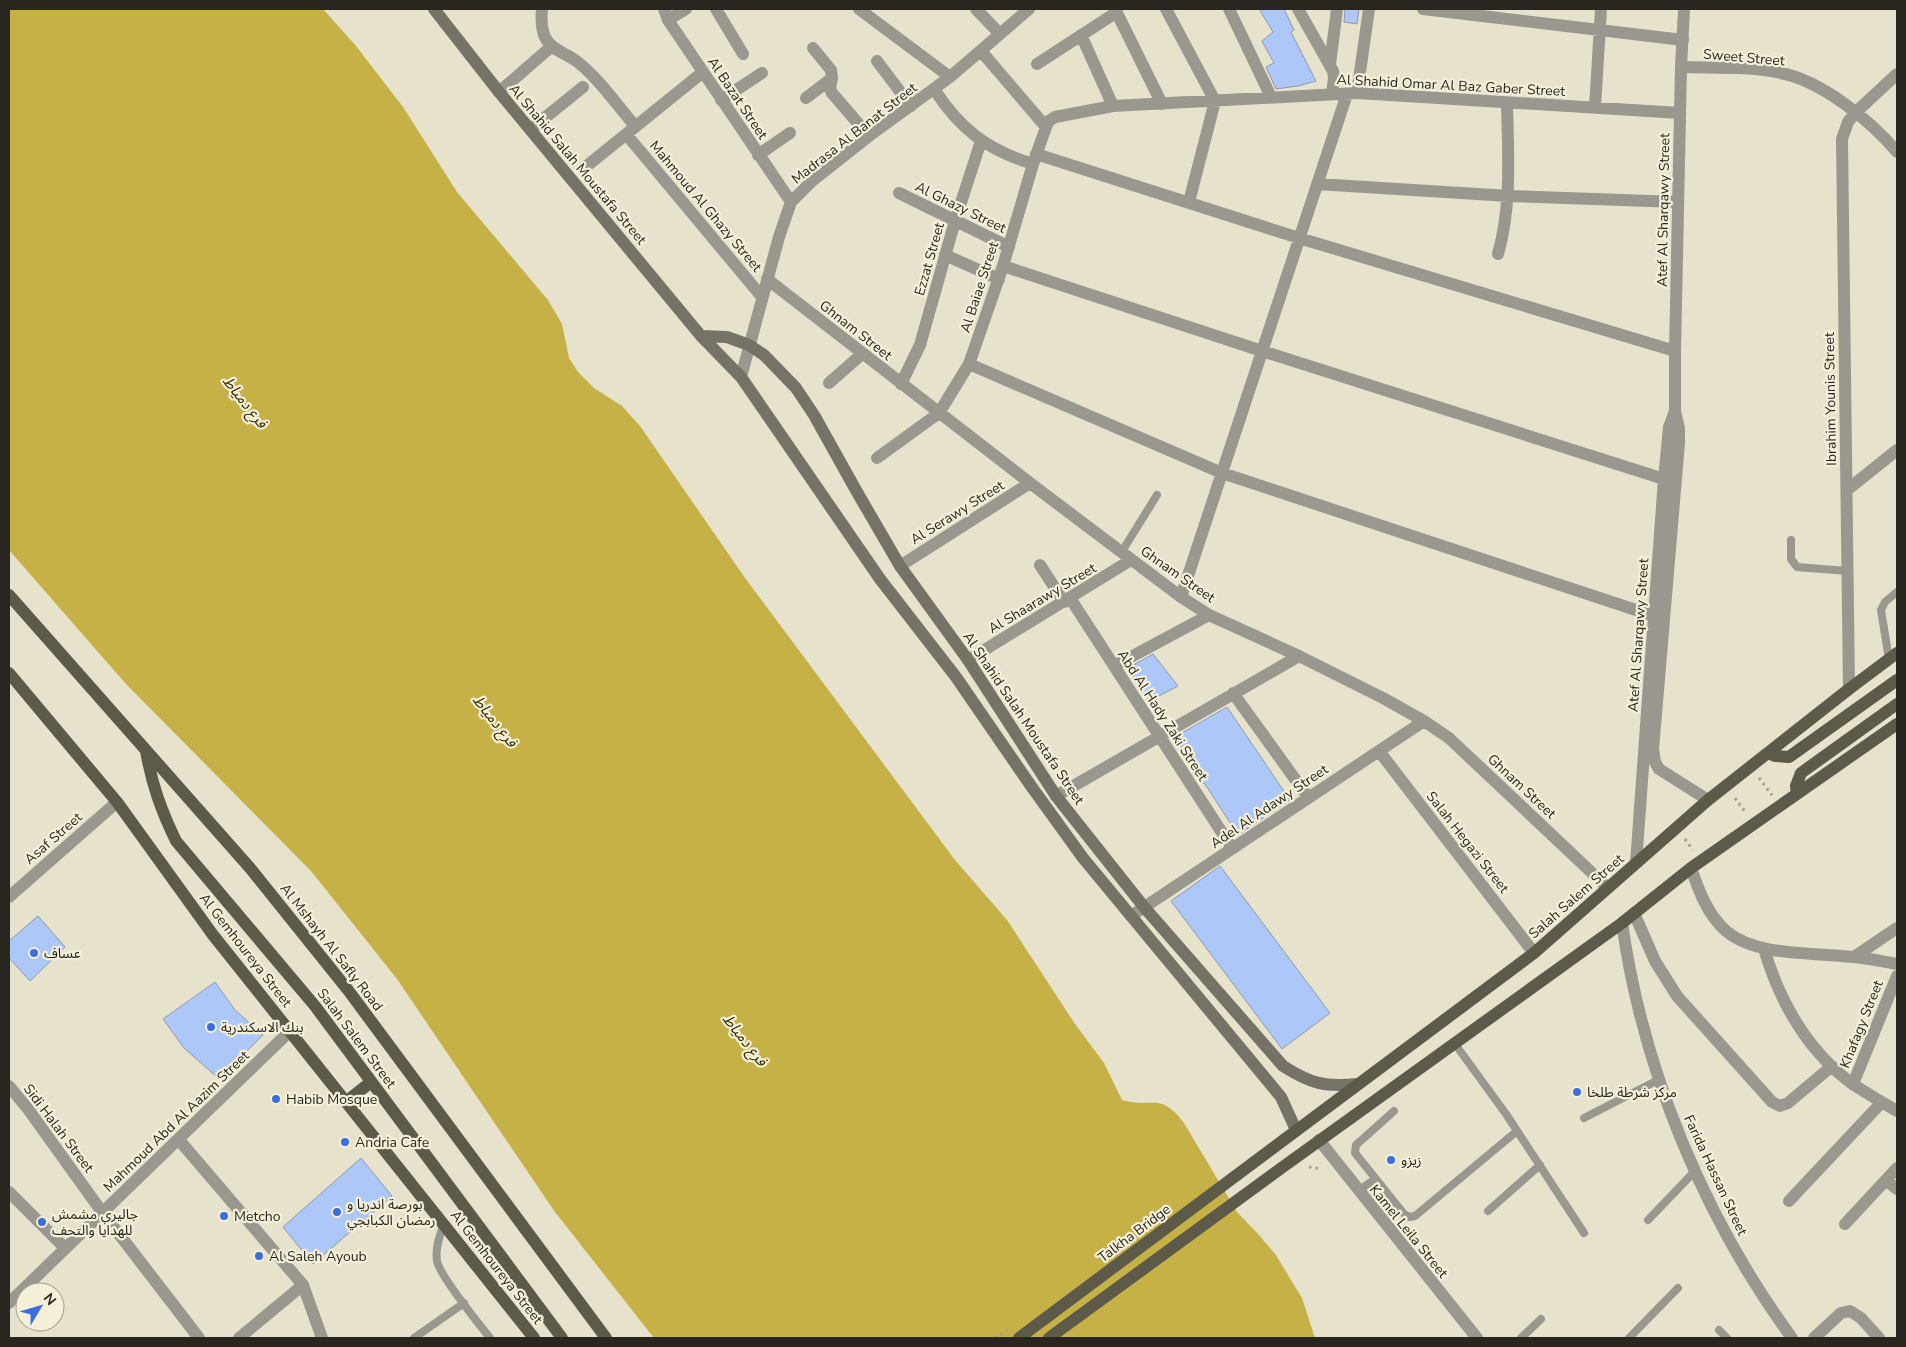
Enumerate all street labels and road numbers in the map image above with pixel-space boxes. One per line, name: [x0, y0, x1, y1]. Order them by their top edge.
street label: Sweet Street: [1702, 44, 1786, 71]
street label: Al Bazat Street: [703, 53, 772, 143]
street label: Al Shahid Omar Al Baz Gaber Street: [1336, 70, 1566, 101]
street label: Madrasa Al Banat Street: [788, 78, 921, 188]
street label: Al Shahid Salah Moustafa Street: [505, 80, 651, 249]
street label: Atef Al Sharqawy Street: [1653, 133, 1674, 287]
street label: Mahmoud Al Ghazy Street: [645, 137, 766, 276]
street label: Al Ghazy Street: [912, 177, 1009, 238]
street label: Ezzat Street: [910, 220, 949, 298]
street label: Al Baiae Street: [956, 239, 1003, 335]
street label: Ghnam Street: [815, 296, 896, 365]
street label: Ibrahim Younis Street: [1820, 332, 1841, 466]
street label: Al Serawy Street: [907, 476, 1008, 549]
street label: Ghnam Street: [1137, 542, 1219, 607]
street label: Atef Al Sharqawy Street: [1624, 557, 1653, 712]
street label: Al Shaarawy Street: [985, 559, 1100, 638]
street label: Al Shahid Salah Moustafa Street: [959, 628, 1089, 808]
street label: Abd Al Hady Zaki Street: [1113, 646, 1212, 785]
street label: Ghnam Street: [1483, 750, 1560, 823]
street label: Adel Al Adawy Street: [1207, 760, 1332, 853]
street label: Salah Hegazi Street: [1422, 787, 1513, 897]
street label: Asaf Street: [20, 808, 86, 869]
street label: Salah Salem Street: [1525, 850, 1628, 943]
street label: Al Mshayh Al Safly Road: [276, 880, 387, 1015]
street label: Al Gemhoureya Street: [195, 889, 296, 1011]
street label: Khafagy Street: [1835, 977, 1888, 1071]
street label: Salah Salem Street: [313, 984, 400, 1092]
street label: Mahmoud Abd Al Aazim Street: [99, 1046, 253, 1196]
street label: Sidi Halah Street: [19, 1080, 98, 1177]
street label: Farida Hassan Street: [1679, 1112, 1752, 1239]
street label: Kamel Leila Street: [1365, 1181, 1452, 1282]
street label: Talkha Bridge: [1094, 1200, 1175, 1267]
street label: Al Gemhoureya Street: [446, 1206, 547, 1328]

